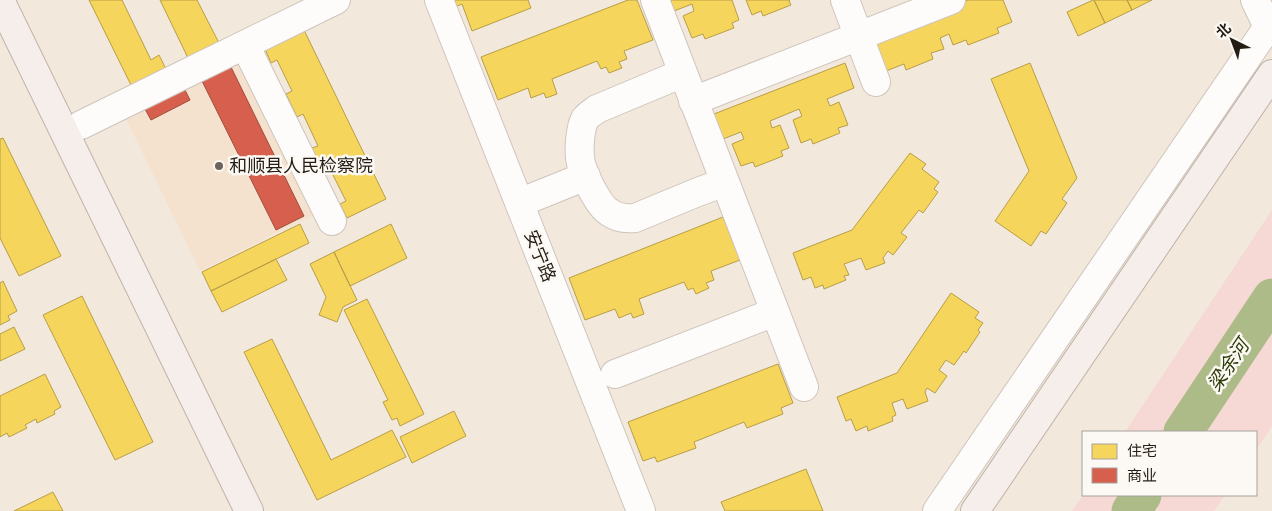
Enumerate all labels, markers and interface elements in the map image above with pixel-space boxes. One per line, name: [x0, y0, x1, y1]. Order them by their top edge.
north arrow: [1207, 15, 1257, 65]
text: 北: [1213, 20, 1235, 42]
place label: 和顺县人民检察院: [229, 155, 373, 177]
marker: 和顺县人民检察院: [213, 160, 225, 172]
street label: 安宁路: [520, 227, 560, 285]
water label: 梁余河: [1203, 332, 1256, 395]
legend: [1082, 431, 1257, 496]
text: 住宅: [1127, 442, 1157, 460]
text: 商业: [1127, 467, 1157, 485]

